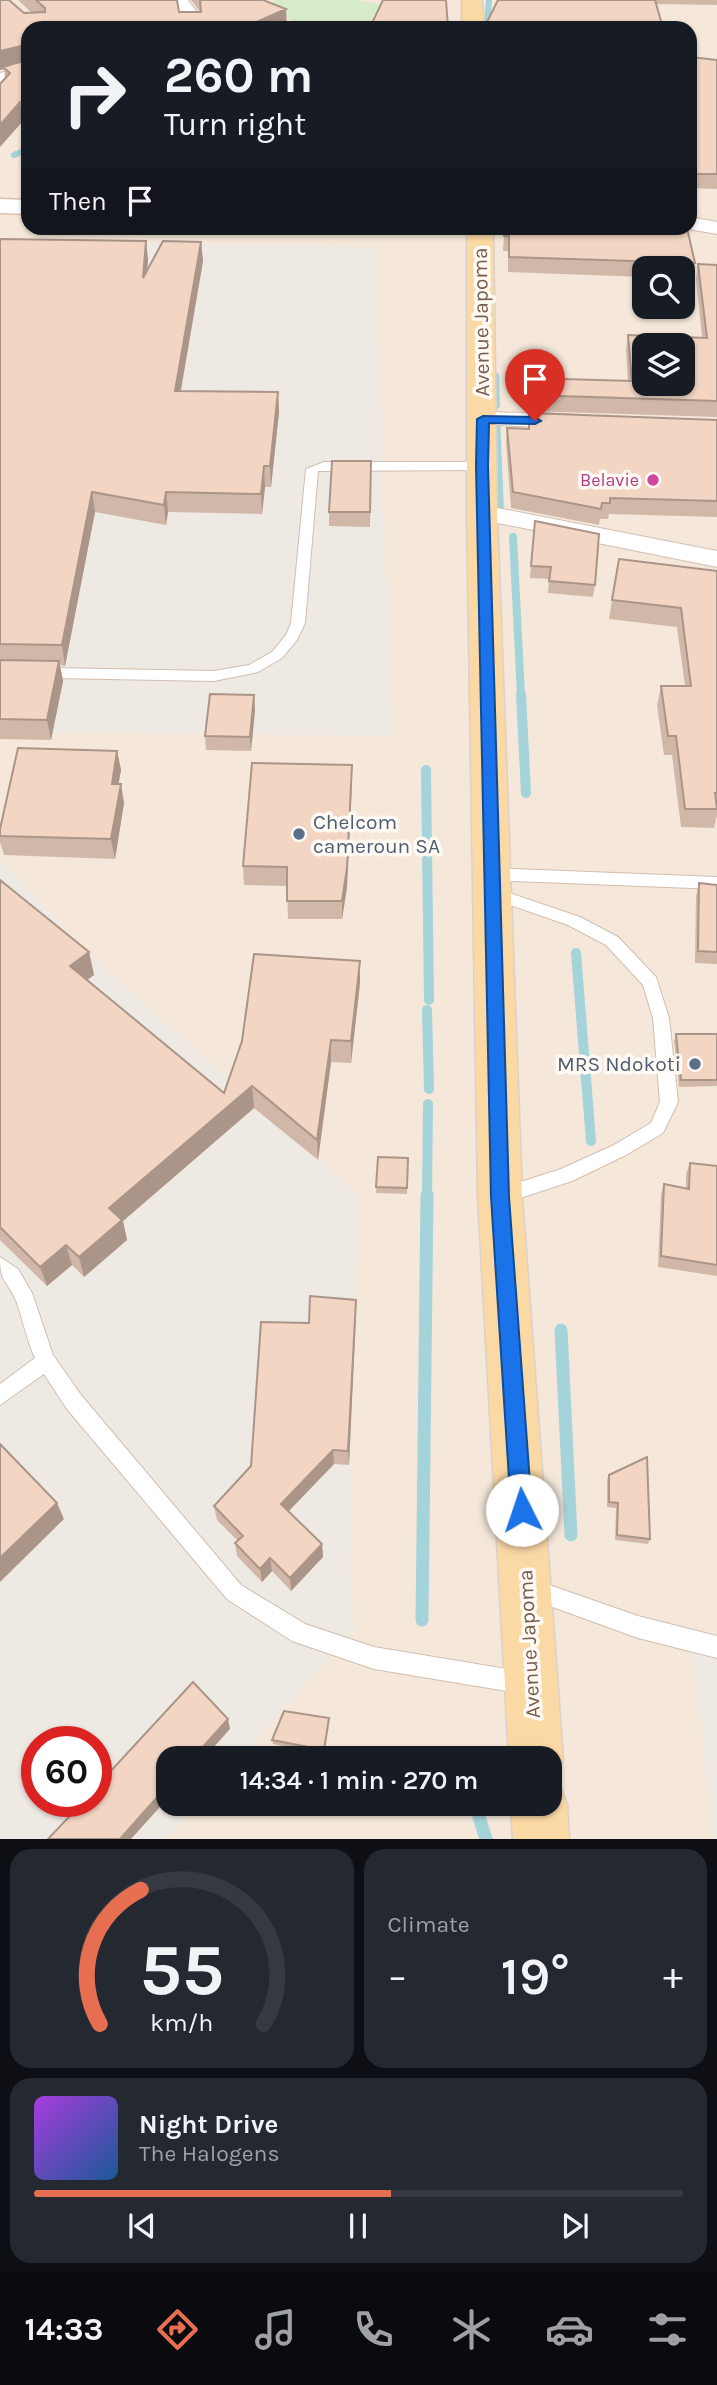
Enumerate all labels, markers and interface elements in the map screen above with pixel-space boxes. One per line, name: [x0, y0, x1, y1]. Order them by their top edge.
text: 260 m: [164, 47, 313, 104]
icon: right: [49, 49, 140, 140]
text: Turn right: [164, 106, 306, 143]
icon: arrive: [121, 182, 159, 220]
text: Then: [49, 186, 107, 217]
street label: Avenue Japoma: [468, 247, 494, 397]
map controls: [632, 256, 695, 396]
button: search: [632, 256, 695, 319]
button: layers: [632, 333, 695, 396]
pin: [505, 349, 565, 421]
icon: arrive: [516, 360, 554, 398]
place label: Belavie: [580, 469, 639, 491]
marker: Belavie: [645, 472, 661, 488]
place label: Chelcom cameroun SA: [313, 810, 440, 858]
marker: Chelcom cameroun SA: [291, 826, 307, 842]
place label: MRS Ndokoti: [557, 1052, 681, 1076]
marker: MRS Ndokoti: [687, 1056, 703, 1072]
position arrow: [485, 1473, 559, 1547]
street label: Avenue Japoma: [513, 1569, 545, 1719]
speed limit sign: 60: [21, 1726, 112, 1817]
text: 14:34 · 1 min · 270 m: [240, 1765, 478, 1796]
text: Climate: [388, 1911, 470, 1938]
text: 55: [139, 1928, 224, 2013]
text: 19°: [501, 1946, 570, 2007]
text: −: [388, 1954, 407, 1999]
text: +: [663, 1954, 683, 1999]
text: km/h: [150, 2008, 213, 2037]
text: Night Drive: [139, 2109, 278, 2140]
text: The Halogens: [139, 2140, 279, 2167]
icon: previous: [123, 2207, 161, 2245]
icon: pause: [339, 2207, 377, 2245]
icon: next: [556, 2207, 594, 2245]
icon: directions: [153, 2305, 202, 2354]
icon: music: [251, 2305, 300, 2354]
icon: phone: [349, 2305, 398, 2354]
icon: climate: [447, 2305, 496, 2354]
icon: car: [545, 2305, 594, 2354]
icon: filters: [643, 2305, 692, 2354]
text: 14:33: [25, 2311, 103, 2348]

